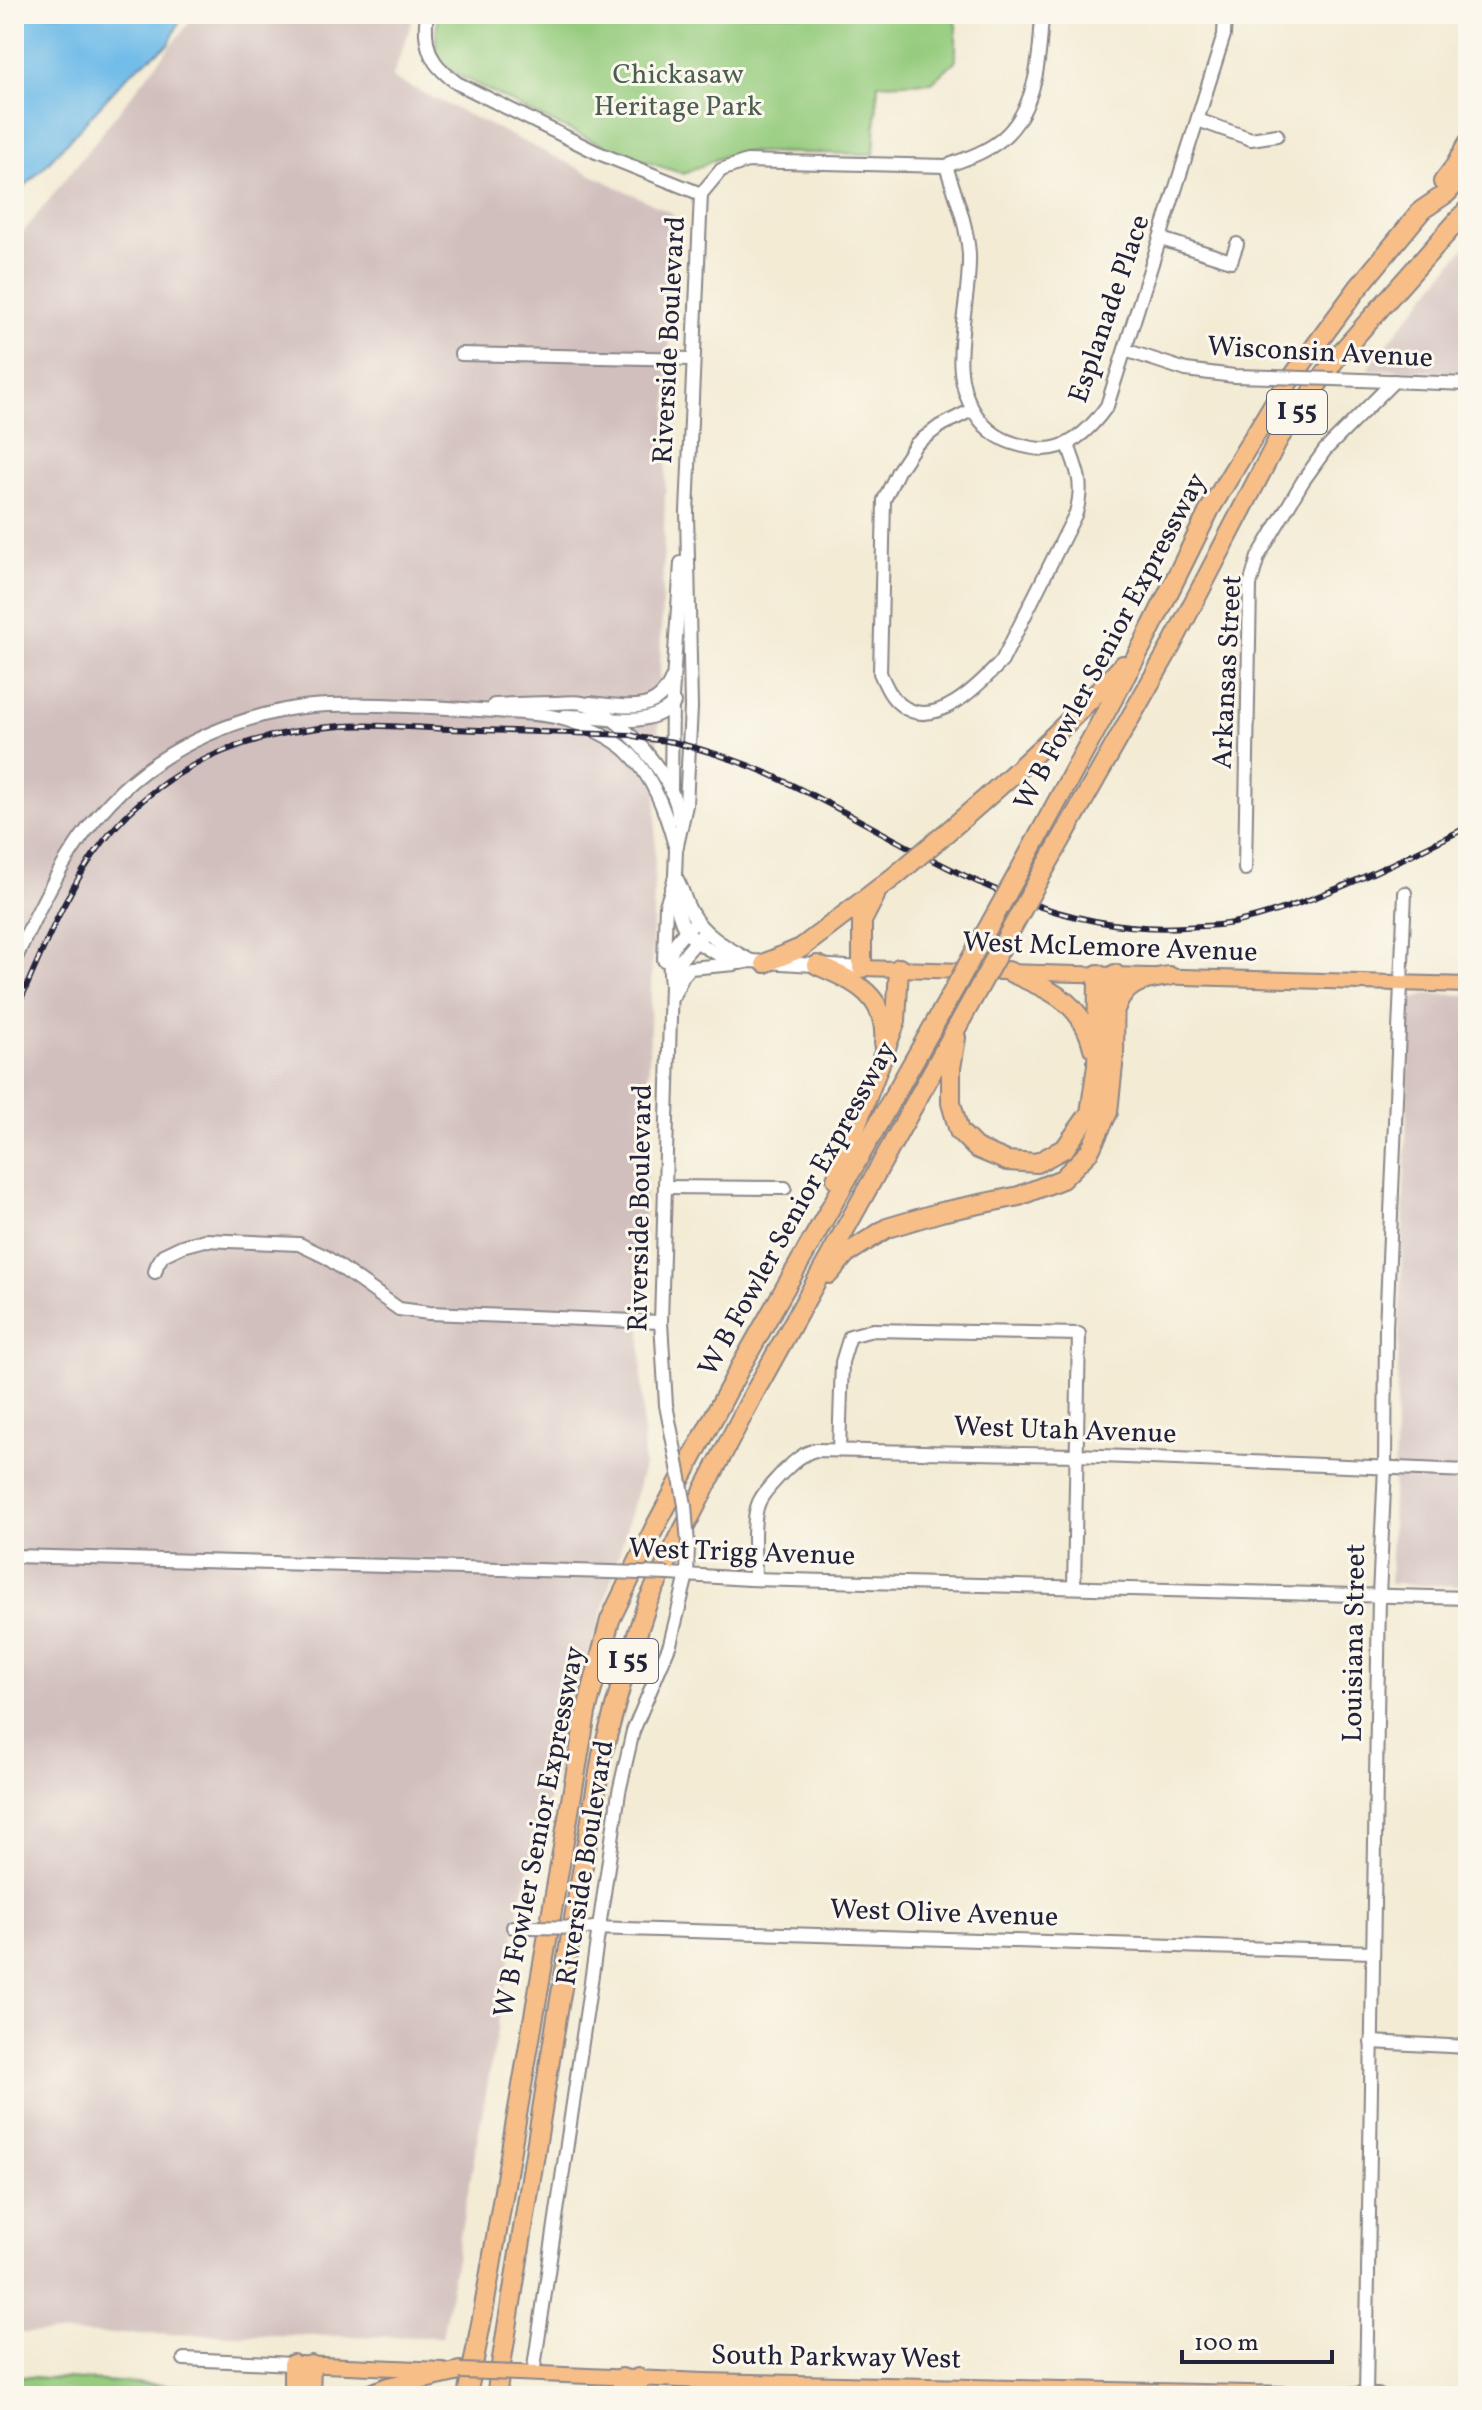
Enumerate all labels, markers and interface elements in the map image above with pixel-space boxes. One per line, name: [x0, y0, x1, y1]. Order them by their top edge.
park label: Chickasaw Heritage Park: [594, 56, 762, 127]
street label: Esplanade Place: [1060, 210, 1160, 408]
street label: Riverside Boulevard: [644, 215, 696, 465]
street label: Wisconsin Avenue: [1206, 328, 1434, 378]
road number: I 55: [1267, 390, 1327, 434]
street label: W B Fowler Senior Expressway: [1005, 466, 1217, 818]
street label: Arkansas Street: [1203, 574, 1253, 770]
street label: West McLemore Avenue: [962, 923, 1258, 973]
street label: W B Fowler Senior Expressway: [689, 1035, 907, 1383]
street label: Riverside Boulevard: [619, 1084, 663, 1332]
street label: West Utah Avenue: [953, 1408, 1177, 1454]
street label: West Trigg Avenue: [628, 1530, 856, 1576]
street label: Louisiana Street: [1334, 1543, 1376, 1743]
road number: I 55: [598, 1639, 658, 1683]
street label: W B Fowler Senior Expressway: [485, 1643, 595, 2021]
street label: Riverside Boulevard: [547, 1738, 625, 1988]
street label: West Olive Avenue: [829, 1891, 1059, 1937]
scale bar: [1182, 2314, 1332, 2364]
text: 100 m: [1194, 2327, 1259, 2361]
street label: South Parkway West: [711, 2336, 961, 2380]

